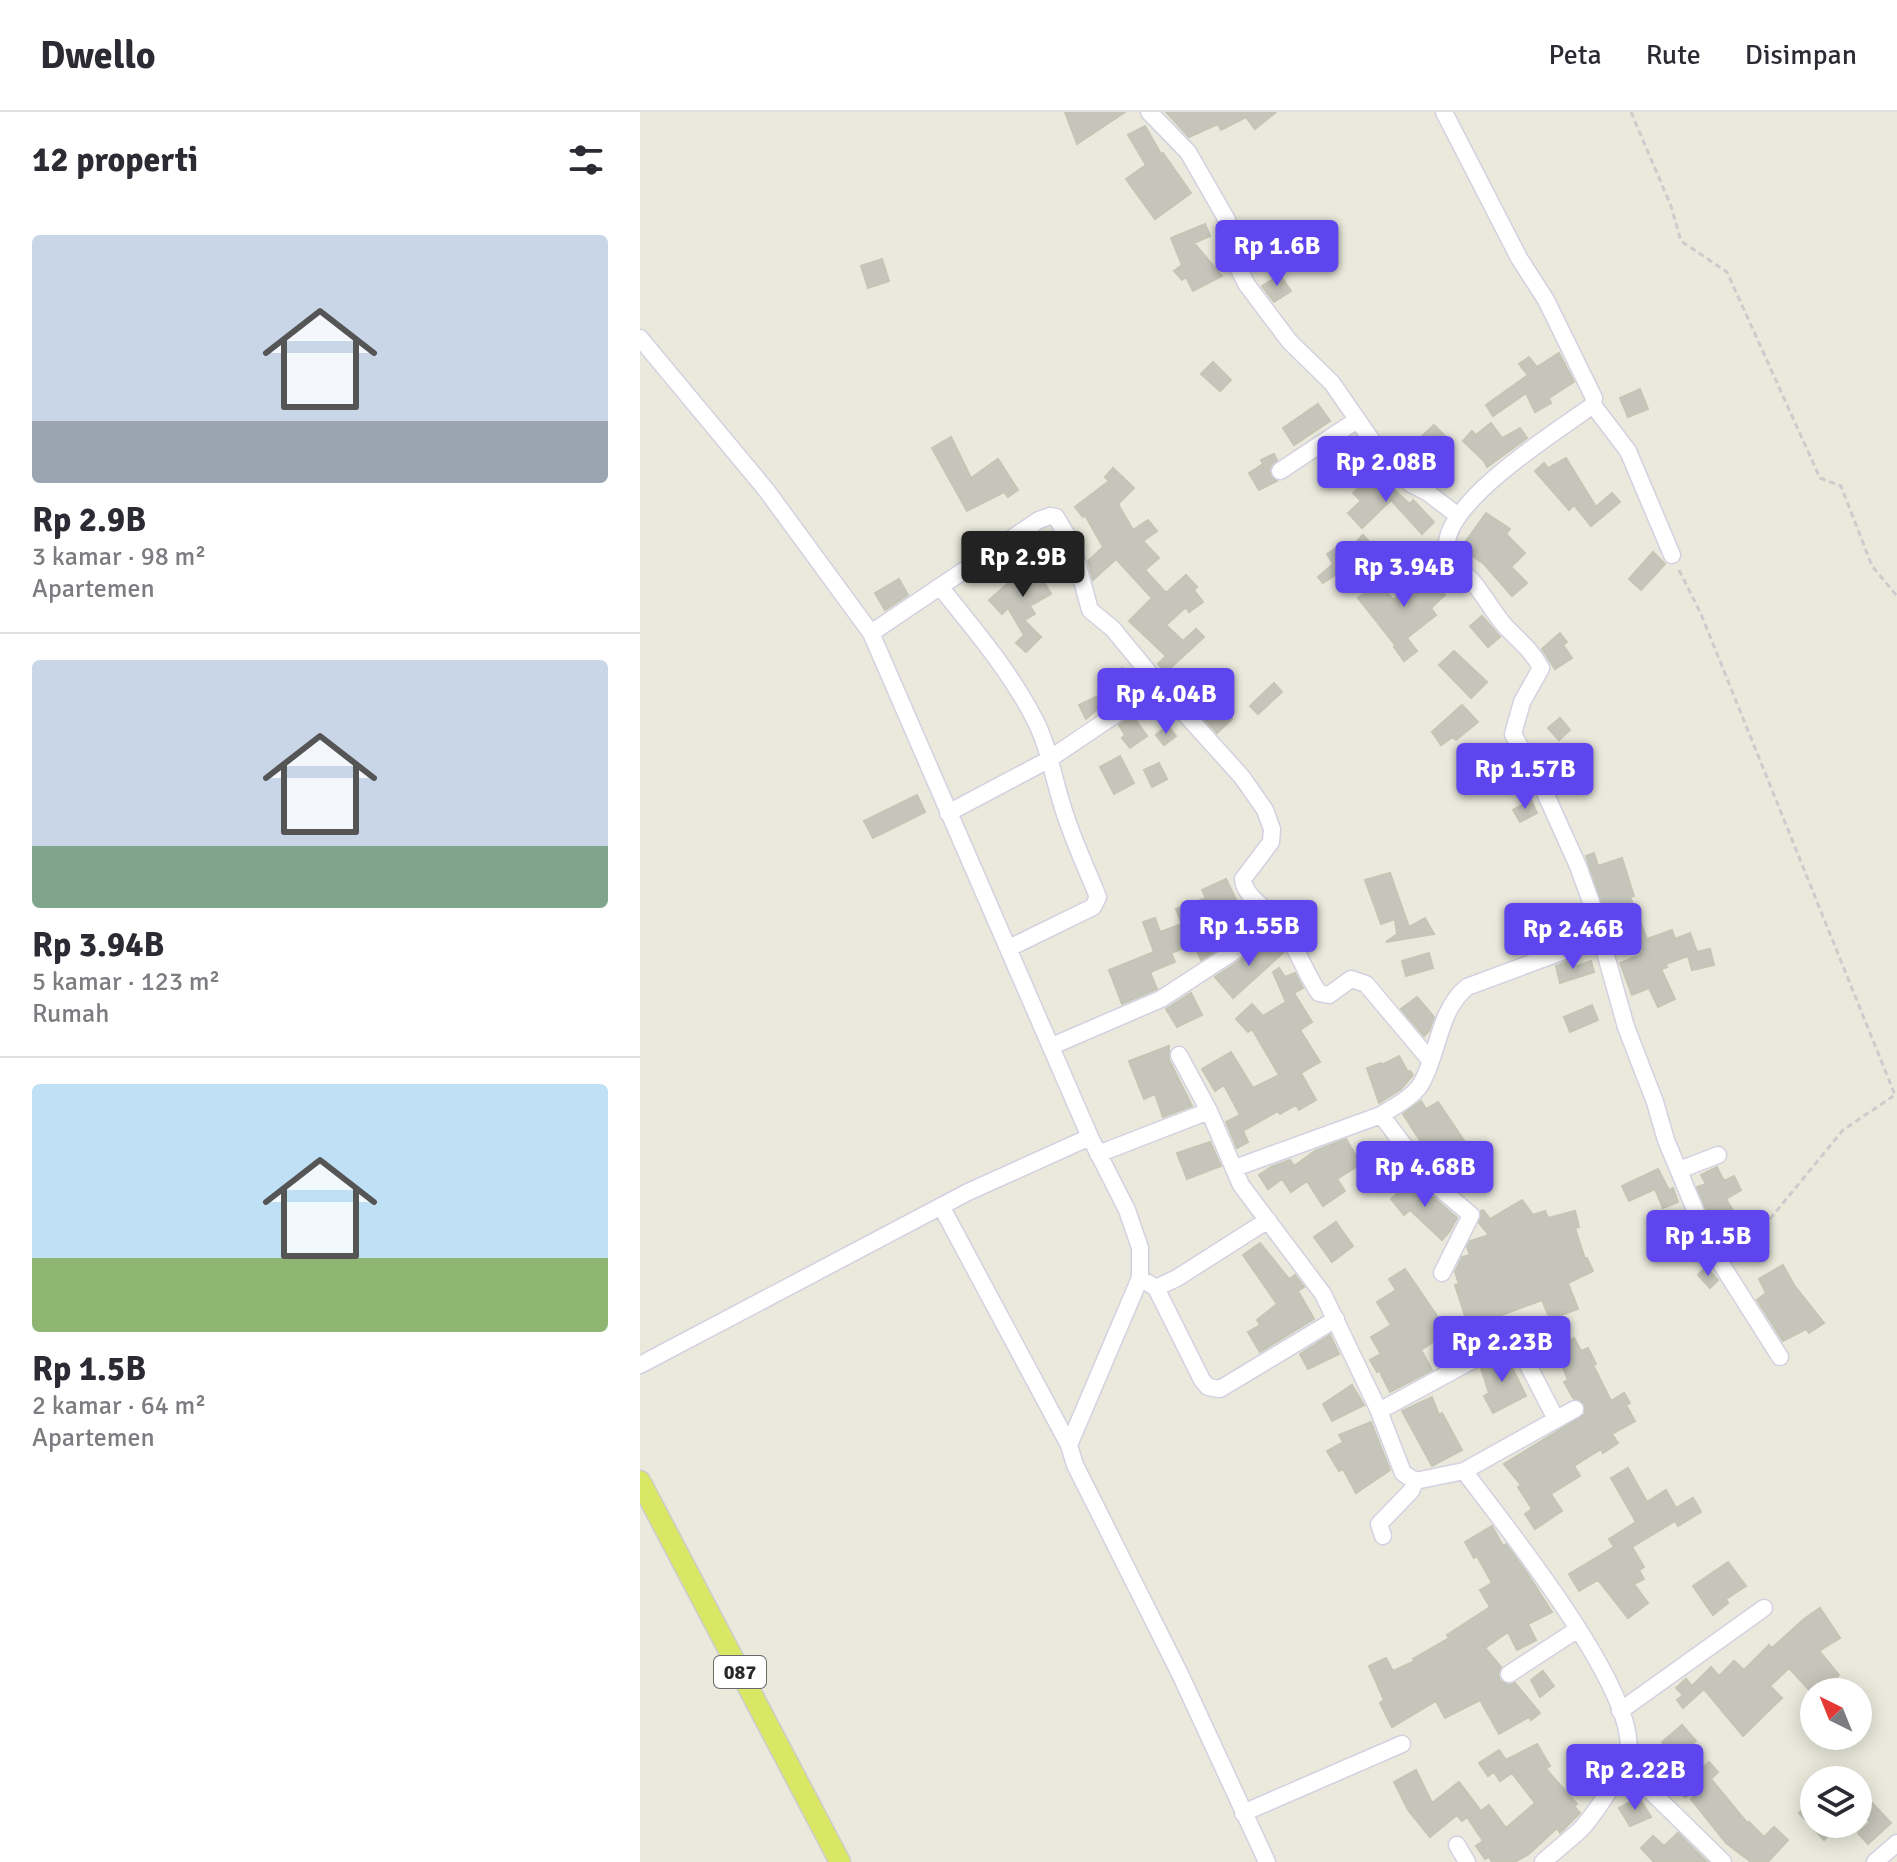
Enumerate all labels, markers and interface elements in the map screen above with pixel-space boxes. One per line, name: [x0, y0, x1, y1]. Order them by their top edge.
text: Dwello: [40, 32, 156, 79]
text: Peta: [1549, 38, 1602, 72]
text: Rute: [1646, 38, 1701, 72]
text: Disimpan: [1745, 38, 1857, 72]
icon: filters: [564, 138, 608, 182]
text: 12 properti: [32, 139, 198, 181]
pin: Rp 1.6B: [1203, 220, 1351, 288]
text: Rp 1.6B: [1233, 230, 1321, 262]
icon: home: [248, 287, 392, 431]
pin: Rp 2.08B: [1303, 436, 1469, 504]
text: Rp 2.08B: [1335, 446, 1437, 478]
text: Rp 2.9B: [32, 499, 146, 541]
pin: Rp 2.9B: [949, 531, 1097, 599]
text: 3 kamar · 98 m²: [32, 541, 206, 573]
text: Rp 2.9B: [979, 541, 1067, 573]
pin: Rp 3.94B: [1321, 541, 1487, 609]
text: Rp 3.94B: [1353, 551, 1455, 583]
text: Apartemen: [32, 573, 155, 605]
pin: Rp 4.04B: [1083, 668, 1249, 736]
text: Rp 4.04B: [1115, 678, 1217, 710]
icon: home: [248, 712, 392, 856]
pin: Rp 1.57B: [1442, 743, 1608, 811]
text: Rp 1.57B: [1474, 753, 1576, 785]
pin: Rp 1.55B: [1166, 900, 1332, 968]
pin: Rp 2.46B: [1490, 903, 1656, 971]
text: Rp 1.55B: [1198, 910, 1300, 942]
text: Rp 2.46B: [1522, 913, 1624, 945]
text: Rp 3.94B: [32, 924, 164, 966]
text: 5 kamar · 123 m²: [32, 966, 220, 998]
text: Rumah: [32, 998, 109, 1030]
icon: home: [248, 1136, 392, 1280]
pin: Rp 4.68B: [1342, 1141, 1508, 1209]
text: Rp 4.68B: [1374, 1151, 1476, 1183]
pin: Rp 1.5B: [1634, 1210, 1782, 1278]
text: Rp 1.5B: [1664, 1220, 1752, 1252]
pin: Rp 2.23B: [1419, 1316, 1585, 1384]
text: Rp 2.23B: [1451, 1326, 1553, 1358]
text: Rp 1.5B: [32, 1348, 146, 1390]
text: 2 kamar · 64 m²: [32, 1390, 206, 1422]
text: Apartemen: [32, 1422, 155, 1454]
road number: 087: [714, 1656, 766, 1688]
north arrow: [1800, 1678, 1872, 1750]
map controls: [1800, 1678, 1872, 1838]
pin: Rp 2.22B: [1552, 1744, 1718, 1812]
text: Rp 2.22B: [1584, 1754, 1686, 1786]
button: layers: [1800, 1766, 1872, 1838]

